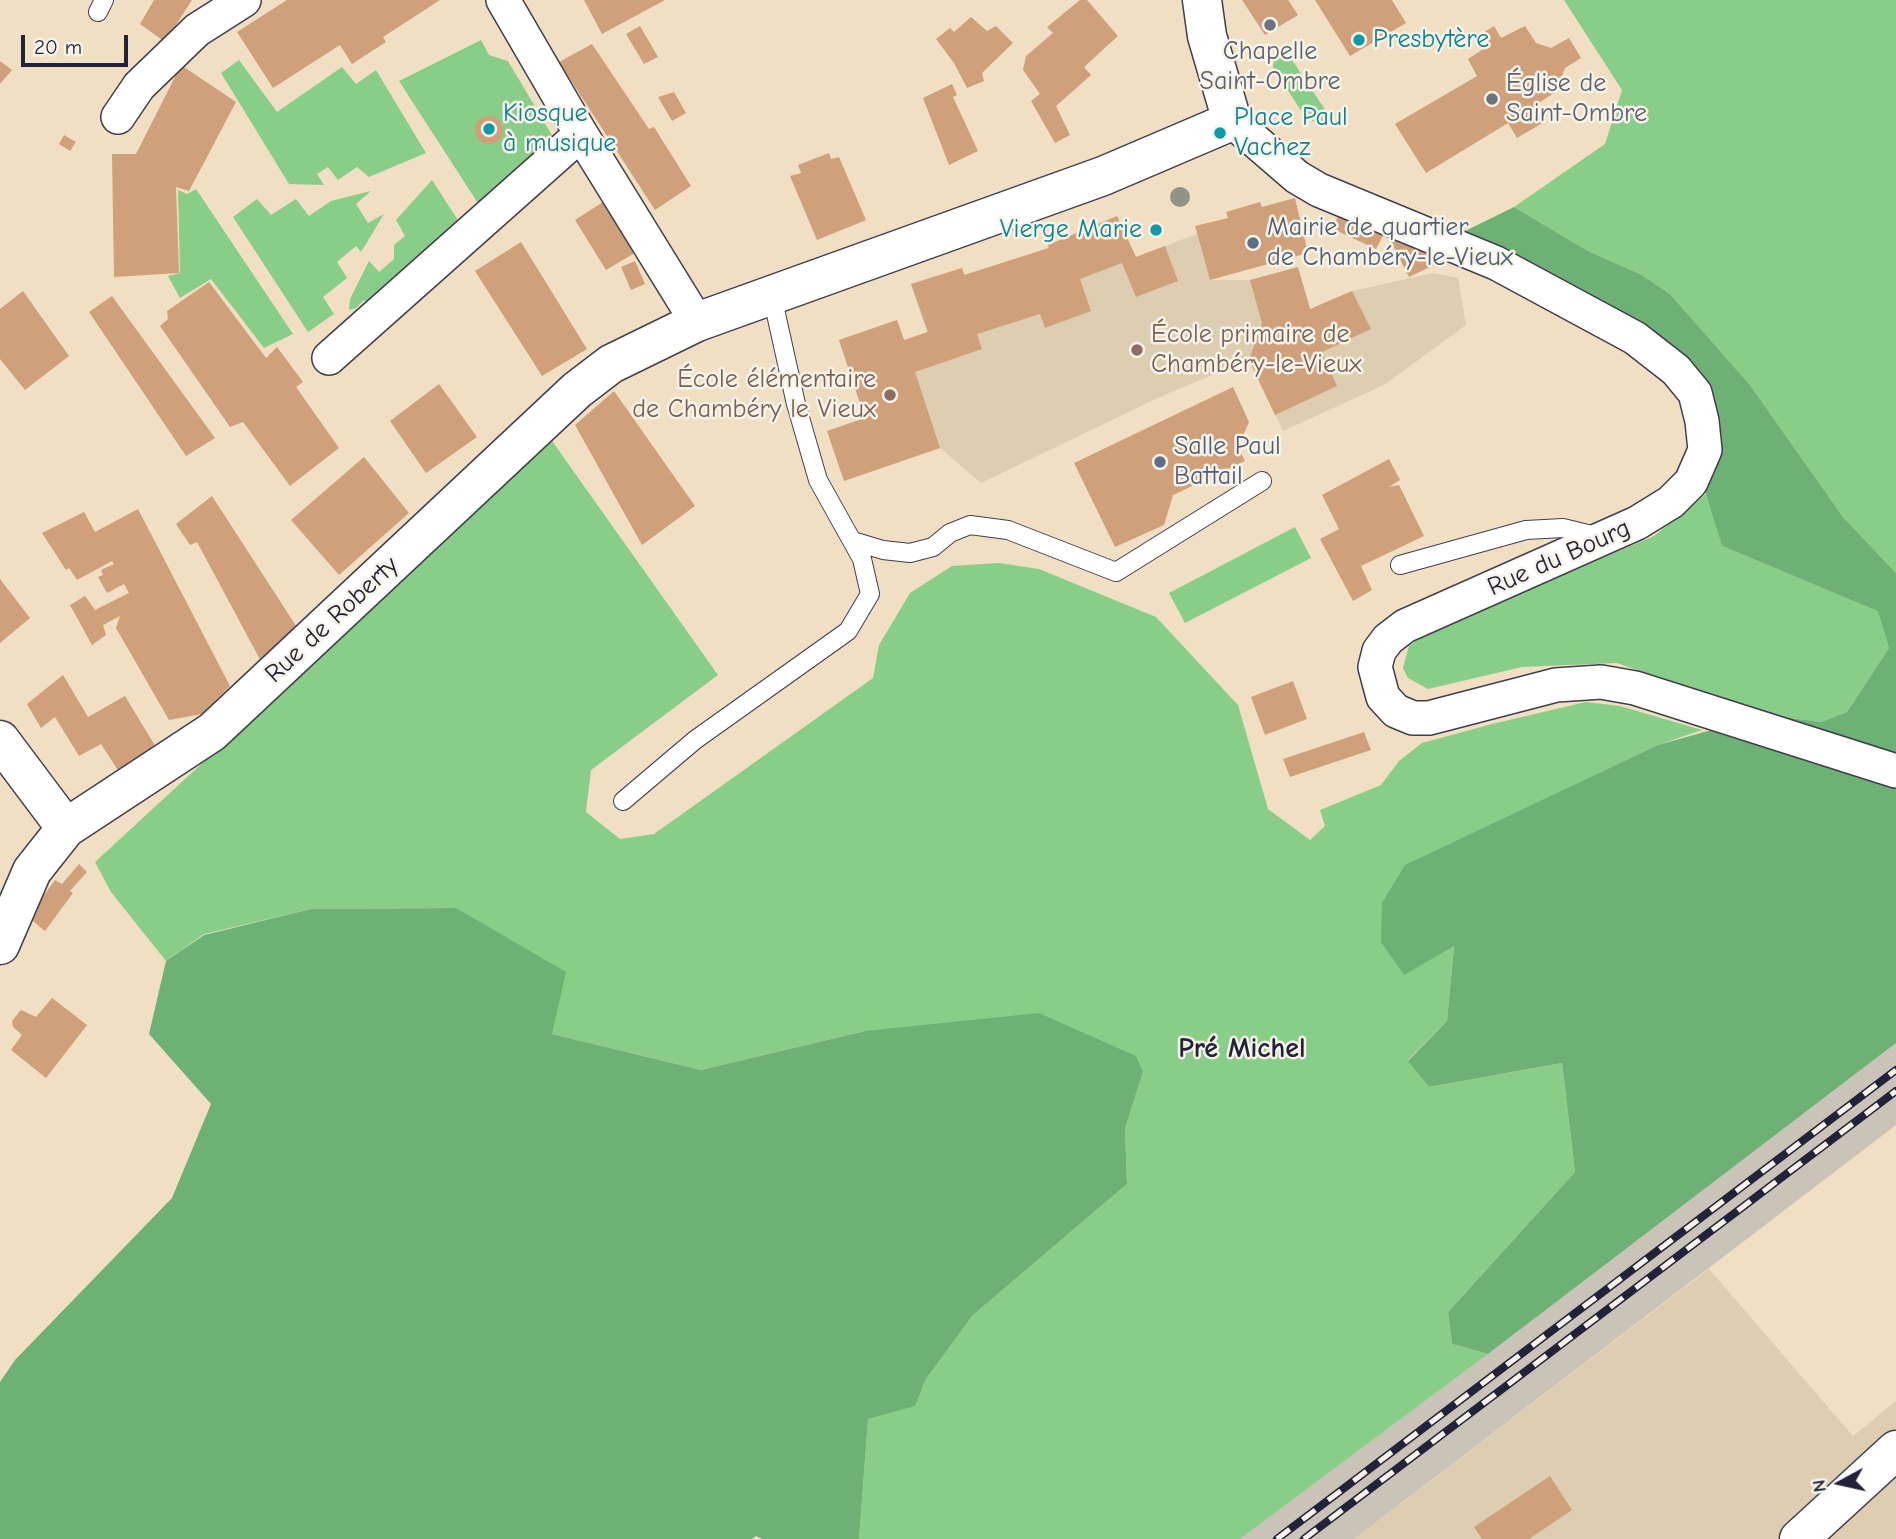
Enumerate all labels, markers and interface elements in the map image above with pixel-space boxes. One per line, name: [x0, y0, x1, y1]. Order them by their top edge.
marker: Chapelle Saint-Ombre: [1262, 17, 1278, 33]
scale bar: [24, 21, 131, 65]
place label: Presbytère: [1373, 24, 1489, 56]
marker: Presbytère: [1351, 32, 1367, 48]
text: 20 m: [34, 35, 82, 59]
place label: Chapelle Saint-Ombre: [1200, 36, 1340, 98]
place label: Église de Saint-Ombre: [1506, 68, 1647, 130]
marker: Église de Saint-Ombre: [1484, 91, 1500, 107]
place label: Kiosque à musique: [503, 98, 616, 160]
place label: Place Paul Vachez: [1234, 102, 1348, 164]
marker: Kiosque à musique: [481, 121, 497, 137]
marker: Place Paul Vachez: [1212, 125, 1228, 141]
place label: Mairie de quartier de Chambéry-le-Vieux: [1267, 212, 1513, 274]
place label: Vierge Marie: [1000, 214, 1142, 246]
marker: Vierge Marie: [1148, 222, 1164, 238]
marker: Mairie de quartier de Chambéry-le-Vieux: [1245, 235, 1261, 251]
place label: École primaire de Chambéry-le-Vieux: [1151, 319, 1362, 380]
marker: École primaire de Chambéry-le-Vieux: [1129, 342, 1145, 358]
place label: École élémentaire de Chambéry le Vieux: [632, 364, 876, 426]
marker: École élémentaire de Chambéry le Vieux: [882, 387, 898, 403]
place label: Salle Paul Battail: [1174, 431, 1281, 492]
marker: Salle Paul Battail: [1152, 454, 1168, 470]
street label: Rue du Bourg: [1483, 513, 1635, 603]
street label: Rue de Roberty: [259, 550, 405, 690]
district label: Pré Michel: [1178, 1032, 1306, 1066]
north arrow: [1805, 1448, 1875, 1518]
text: N: [1807, 1478, 1831, 1494]

